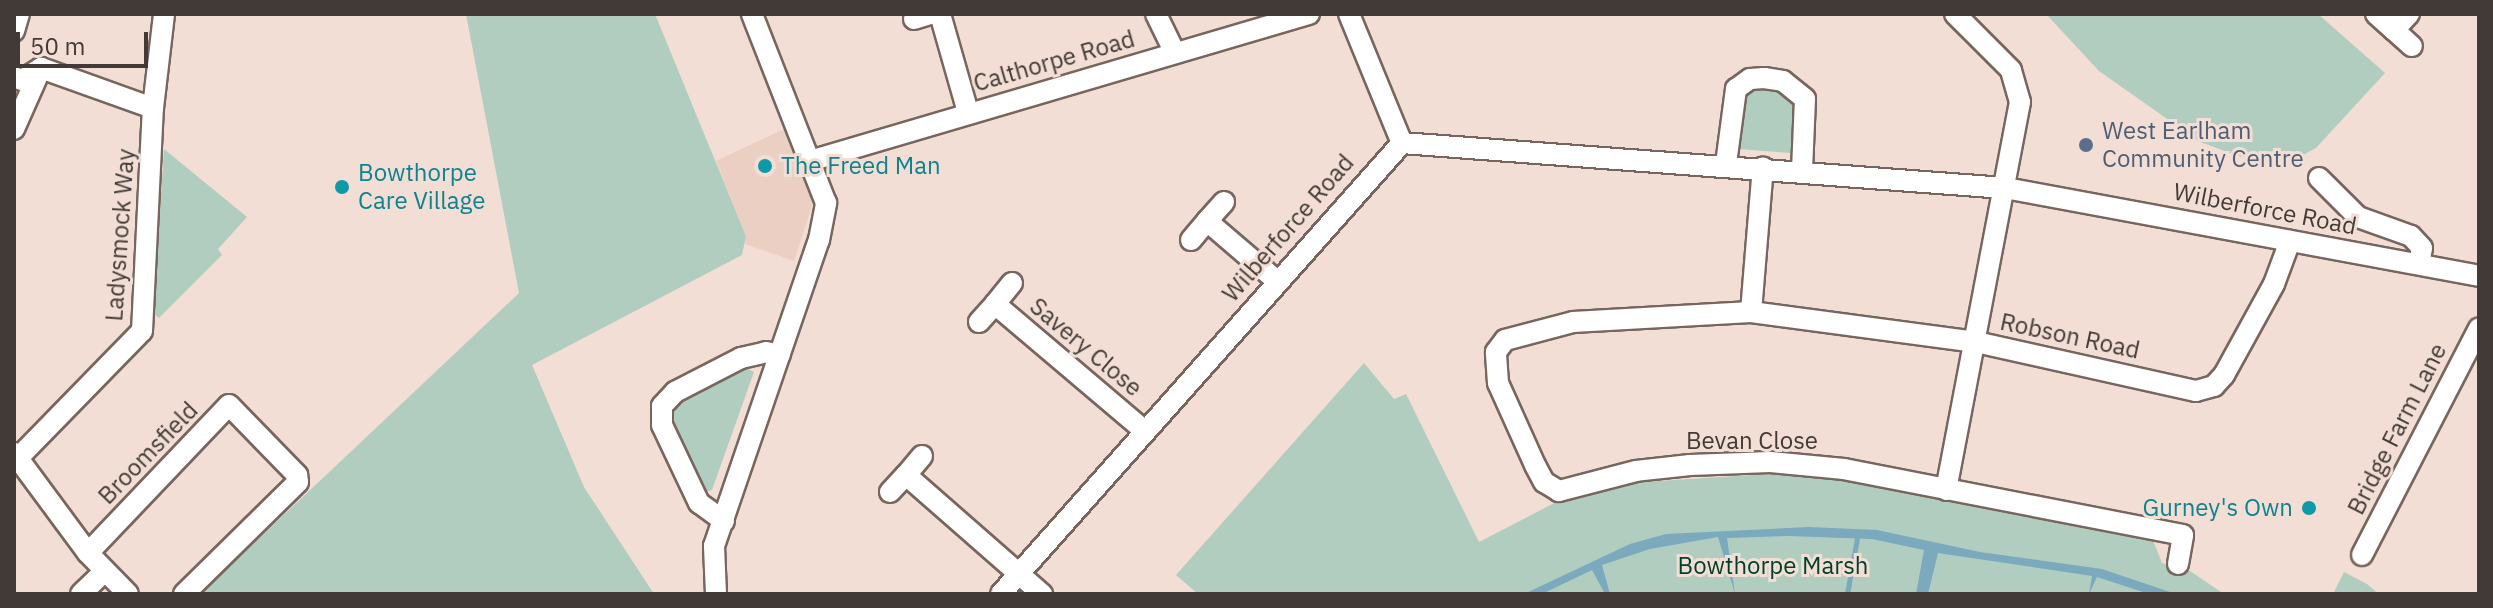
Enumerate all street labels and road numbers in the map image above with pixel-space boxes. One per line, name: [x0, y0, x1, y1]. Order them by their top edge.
street label: Calthorpe Road: [970, 24, 1138, 98]
street label: Ladysmock Way: [100, 148, 140, 322]
street label: Wilberforce Road: [1216, 148, 1360, 308]
street label: Wilberforce Road: [2171, 177, 2359, 241]
street label: Savery Close: [1024, 292, 1148, 402]
street label: Robson Road: [1998, 307, 2142, 365]
street label: Bridge Farm Lane: [2341, 339, 2453, 519]
street label: Broomsfield: [92, 396, 204, 510]
street label: Bevan Close: [1686, 427, 1818, 455]

